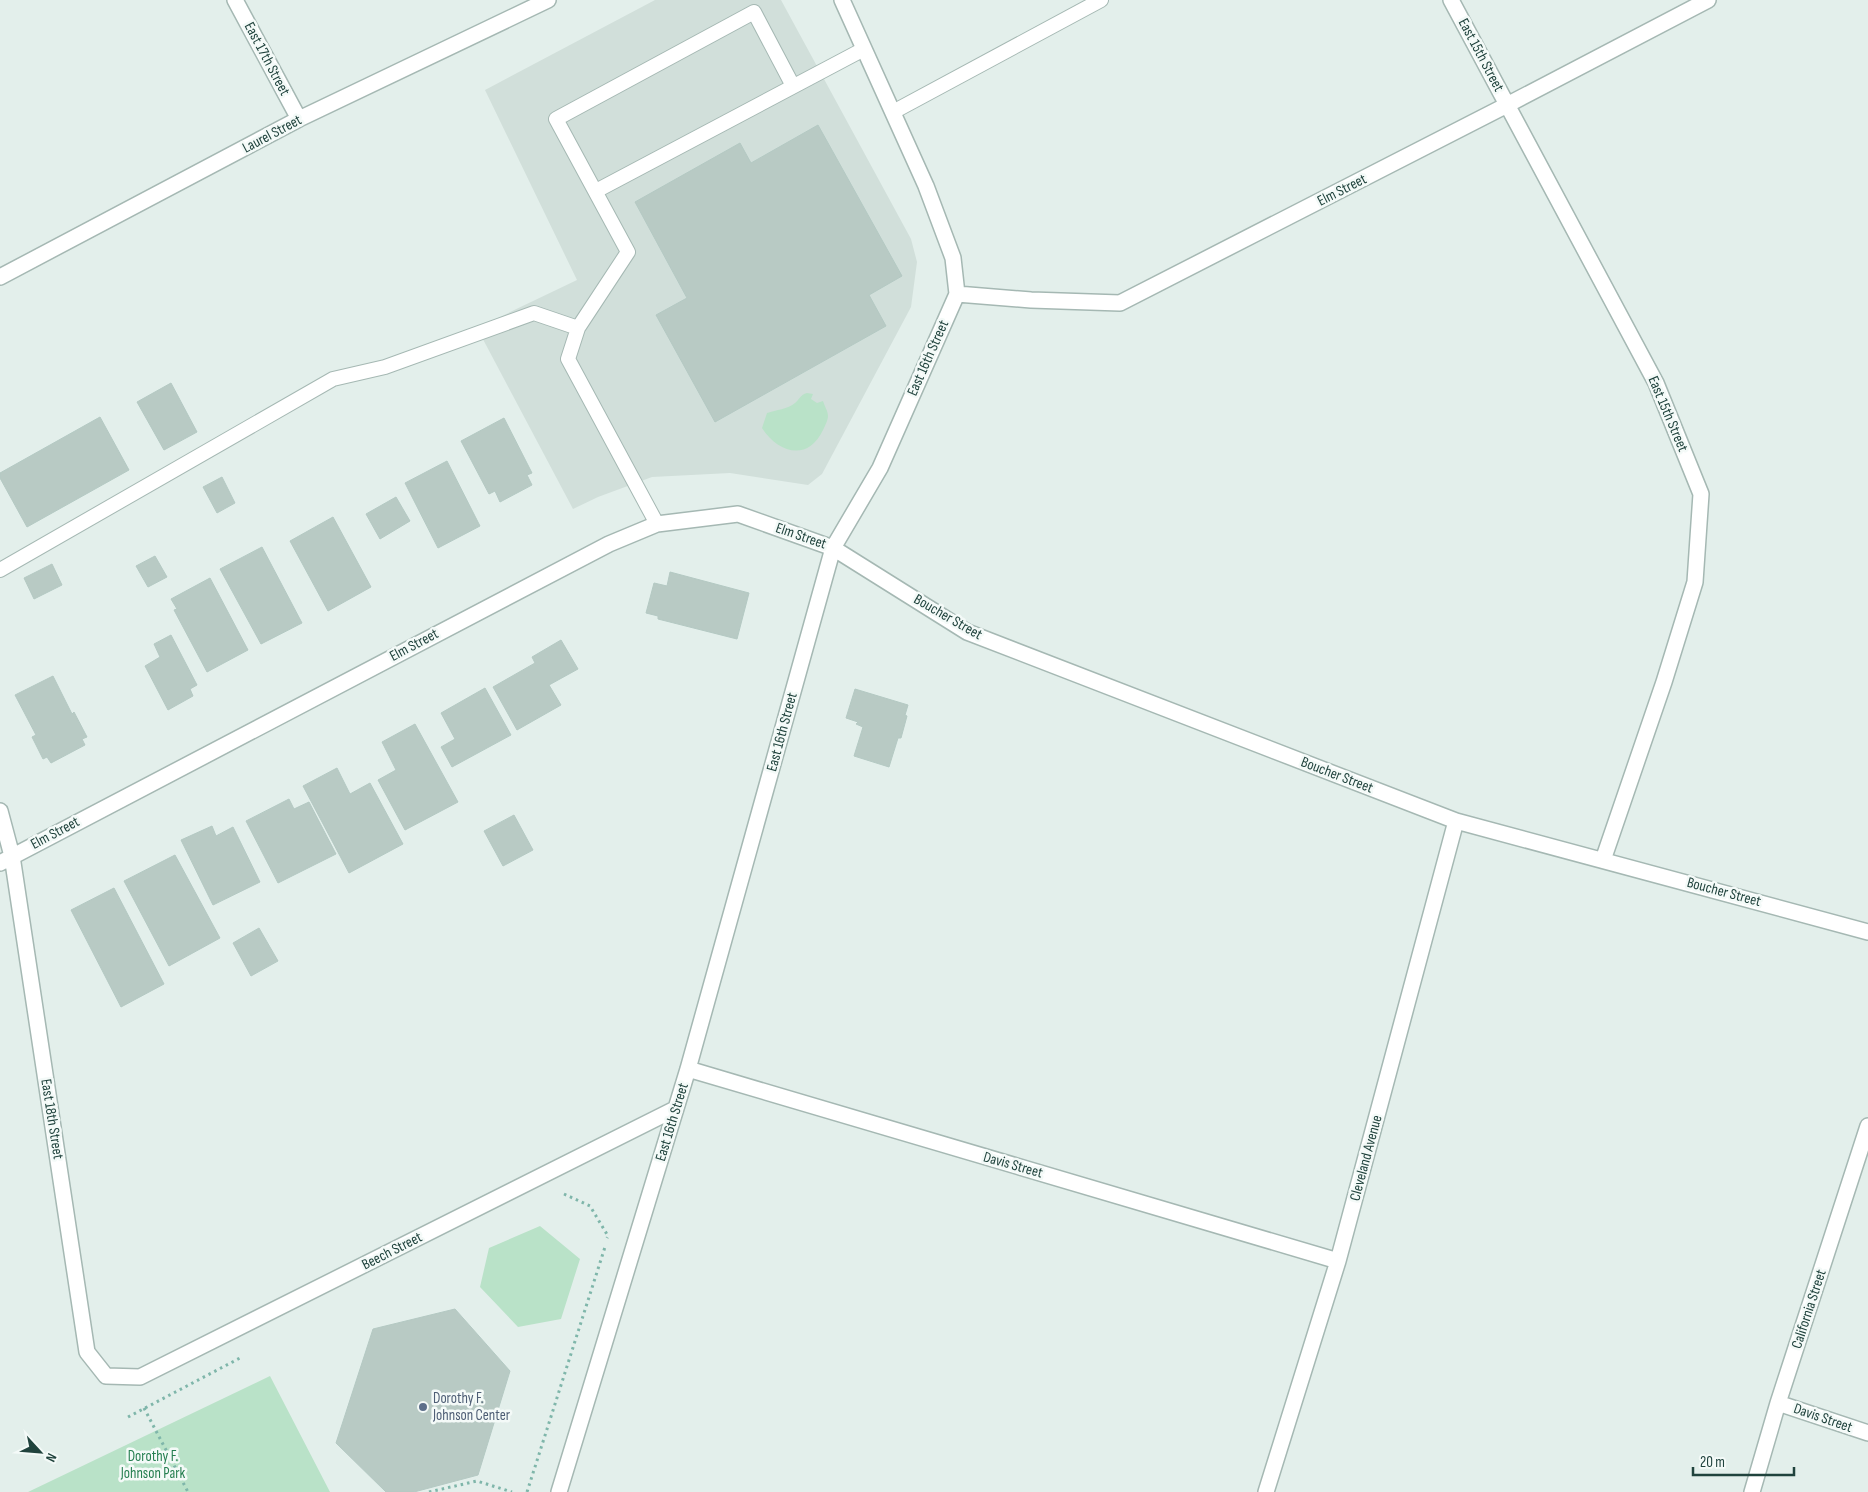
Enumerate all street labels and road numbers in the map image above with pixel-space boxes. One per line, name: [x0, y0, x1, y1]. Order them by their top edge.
street label: East 15th Street: [1454, 15, 1508, 95]
street label: East 17th Street: [240, 19, 294, 99]
street label: Laurel Street: [239, 110, 305, 158]
street label: Elm Street: [1314, 169, 1370, 210]
street label: East 16th Street: [903, 317, 953, 399]
street label: East 15th Street: [1644, 373, 1693, 455]
street label: Elm Street: [773, 518, 829, 554]
street label: Boucher Street: [910, 590, 986, 644]
street label: Elm Street: [386, 624, 442, 666]
street label: East 16th Street: [762, 690, 802, 774]
street label: Boucher Street: [1298, 753, 1376, 798]
street label: Elm Street: [27, 812, 83, 854]
street label: Boucher Street: [1685, 873, 1764, 911]
street label: East 18th Street: [36, 1078, 68, 1161]
street label: East 16th Street: [651, 1080, 693, 1163]
street label: Cleveland Avenue: [1345, 1113, 1387, 1203]
street label: Davis Street: [981, 1147, 1045, 1183]
street label: Beech Street: [359, 1228, 426, 1274]
street label: California Street: [1787, 1267, 1831, 1351]
street label: Davis Street: [1791, 1399, 1855, 1437]

